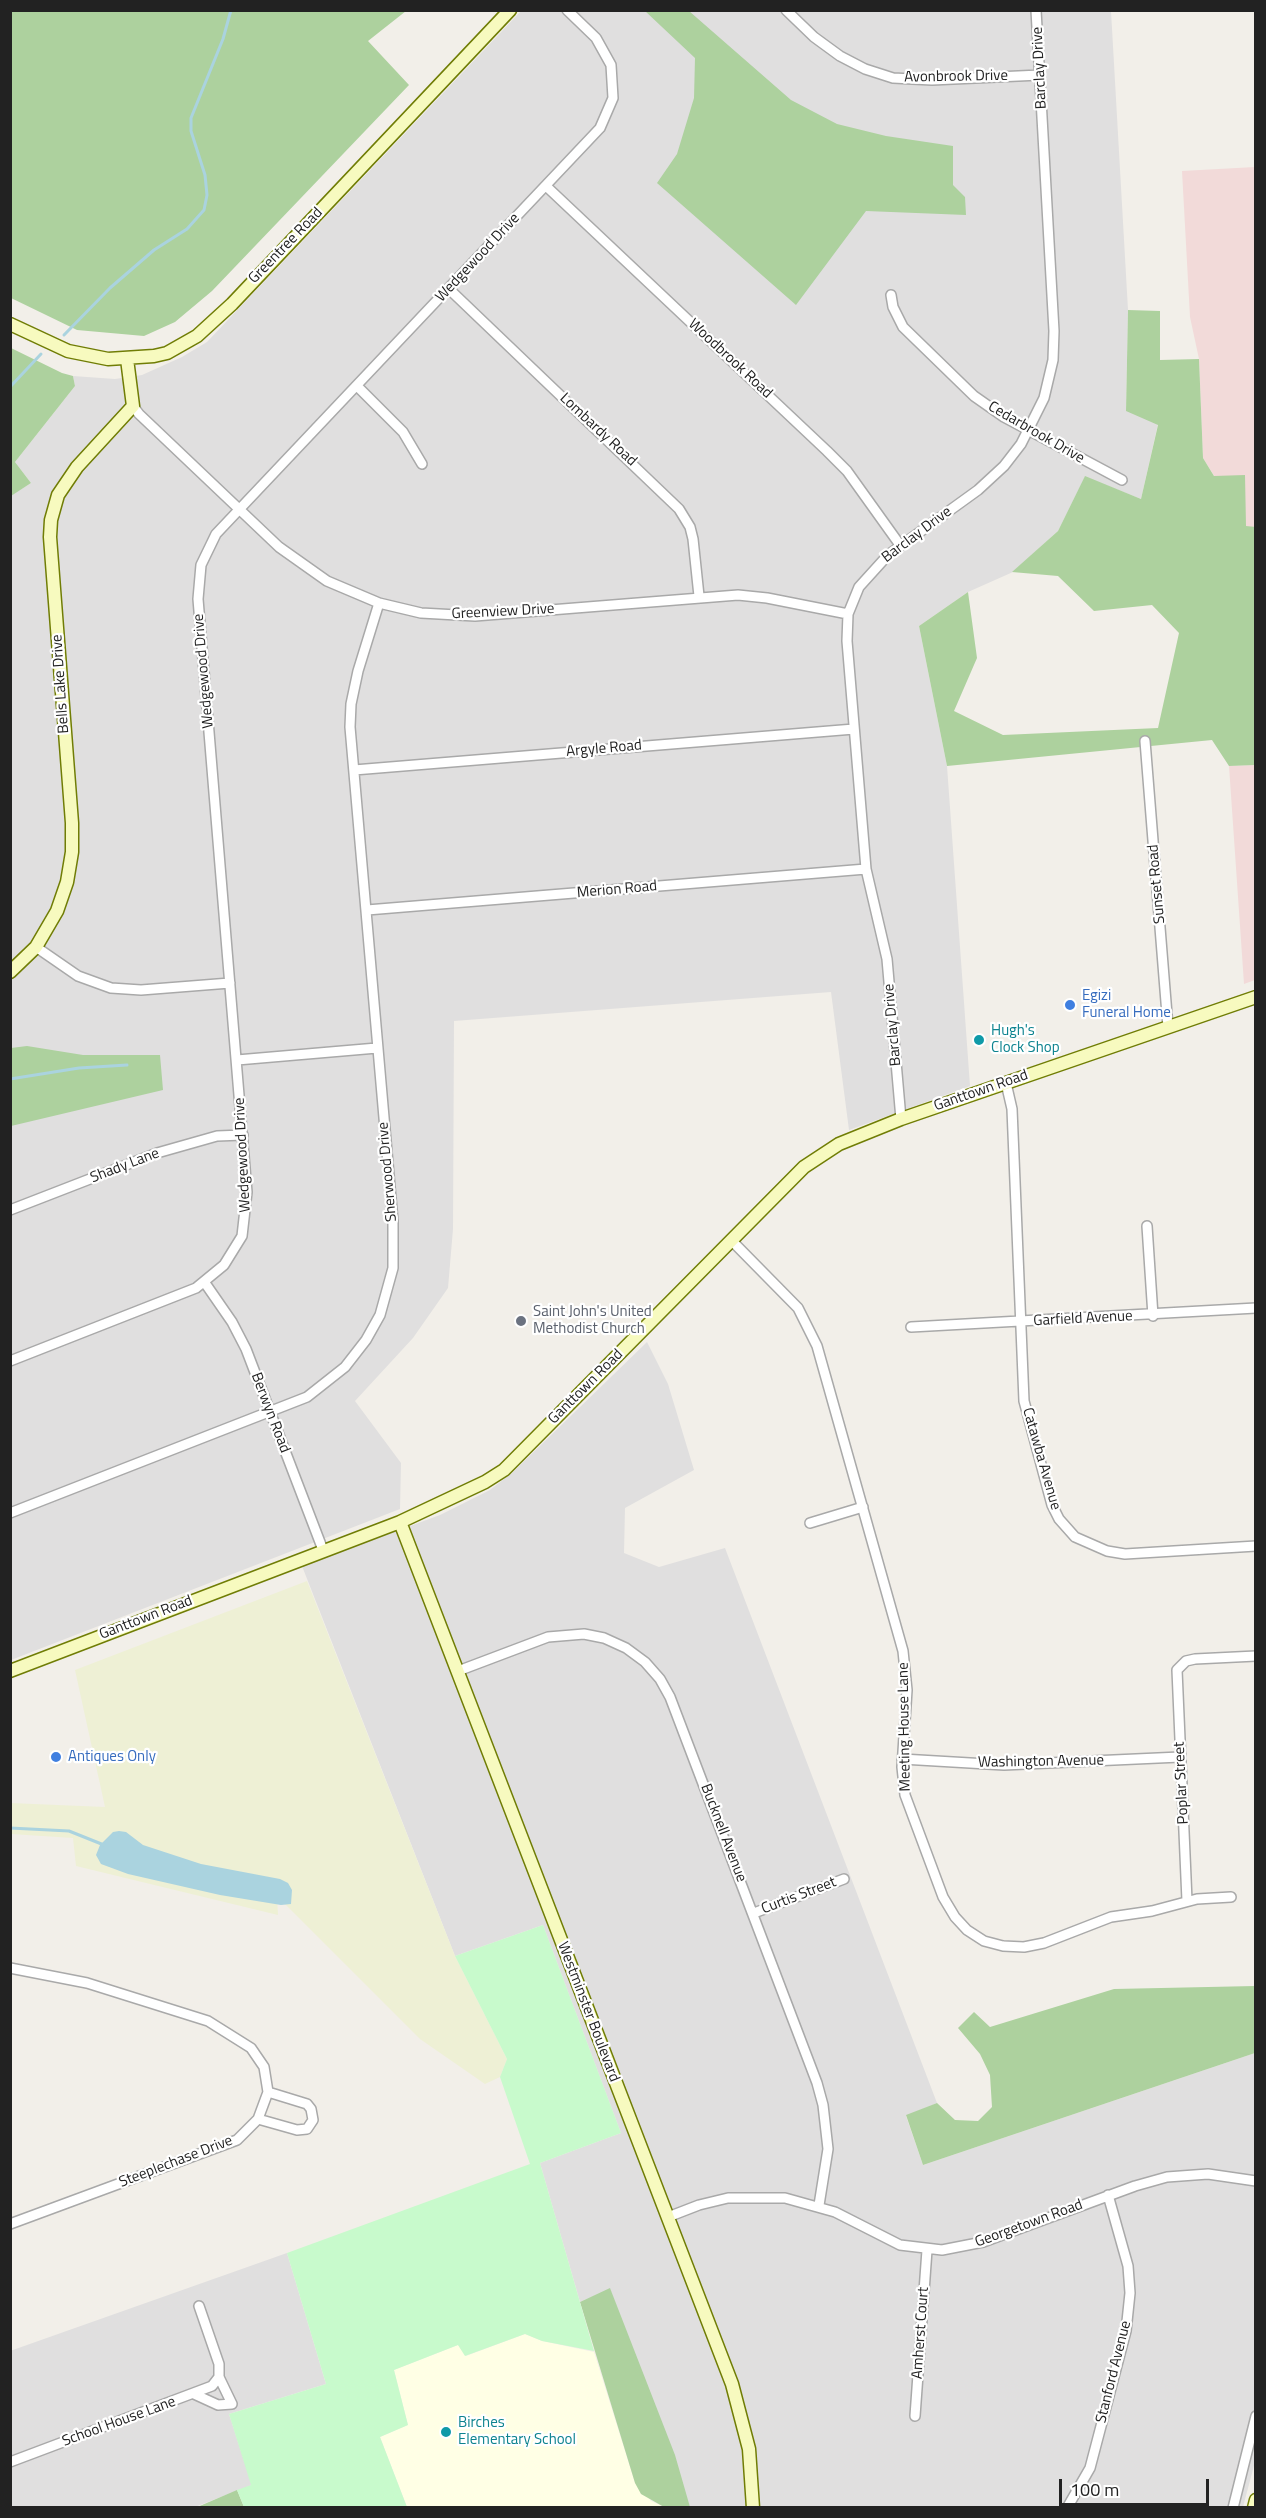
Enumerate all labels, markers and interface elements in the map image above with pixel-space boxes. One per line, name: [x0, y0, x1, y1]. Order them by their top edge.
street label: Barclay Drive: [1029, 26, 1051, 110]
street label: Avonbrook Drive: [904, 67, 1008, 87]
street label: Greentree Road: [245, 204, 327, 288]
street label: Wedgewood Drive: [432, 210, 524, 306]
street label: Woodbrook Road: [684, 315, 776, 403]
street label: Lombardy Road: [556, 390, 640, 470]
street label: Cedarbrook Drive: [985, 398, 1087, 468]
street label: Barclay Drive: [879, 503, 955, 567]
street label: Greenview Drive: [451, 600, 555, 624]
street label: Wedgewood Drive: [190, 613, 218, 729]
street label: Bells Lake Drive: [49, 634, 73, 734]
street label: Argyle Road: [565, 737, 643, 761]
street label: Sunset Road: [1145, 844, 1169, 924]
street label: Merion Road: [576, 878, 658, 902]
street label: Barclay Drive: [880, 983, 906, 1067]
place label: Egizi Funeral Home: [1082, 987, 1171, 1022]
marker: Egizi Funeral Home: [1063, 998, 1077, 1012]
place label: Hugh's Clock Shop: [991, 1022, 1060, 1057]
marker: Hugh's Clock Shop: [972, 1033, 986, 1047]
street label: Ganttown Road: [932, 1066, 1030, 1116]
street label: Wedgewood Drive: [231, 1097, 255, 1213]
street label: Sherwood Drive: [375, 1121, 401, 1223]
street label: Shady Lane: [88, 1145, 162, 1187]
place label: Saint John's United Methodist Church: [533, 1303, 652, 1338]
street label: Garfield Avenue: [1033, 1307, 1133, 1331]
marker: Saint John's United Methodist Church: [514, 1314, 528, 1328]
street label: Ganttown Road: [545, 1346, 627, 1428]
street label: Berwyn Road: [246, 1370, 294, 1456]
street label: Catawba Avenue: [1018, 1406, 1064, 1512]
street label: Ganttown Road: [97, 1592, 195, 1644]
street label: Meeting House Lane: [895, 1662, 915, 1792]
street label: Poplar Street: [1171, 1741, 1193, 1825]
place label: Antiques Only: [68, 1748, 156, 1766]
marker: Antiques Only: [49, 1750, 63, 1764]
street label: Washington Avenue: [978, 1752, 1104, 1772]
street label: Bucknell Avenue: [696, 1781, 750, 1885]
street label: Curtis Street: [759, 1874, 839, 1918]
street label: Westminster Boulevard: [553, 1939, 623, 2085]
street label: Steeplechase Drive: [117, 2132, 235, 2192]
street label: Georgetown Road: [973, 2196, 1085, 2252]
street label: Amherst Court: [909, 2286, 933, 2380]
street label: Stanford Avenue: [1093, 2319, 1135, 2425]
street label: School House Lane: [60, 2393, 178, 2451]
place label: Birches Elementary School: [458, 2414, 576, 2449]
marker: Birches Elementary School: [439, 2425, 453, 2439]
scale bar: [1062, 2467, 1212, 2505]
text: 100 m: [1070, 2476, 1119, 2503]

